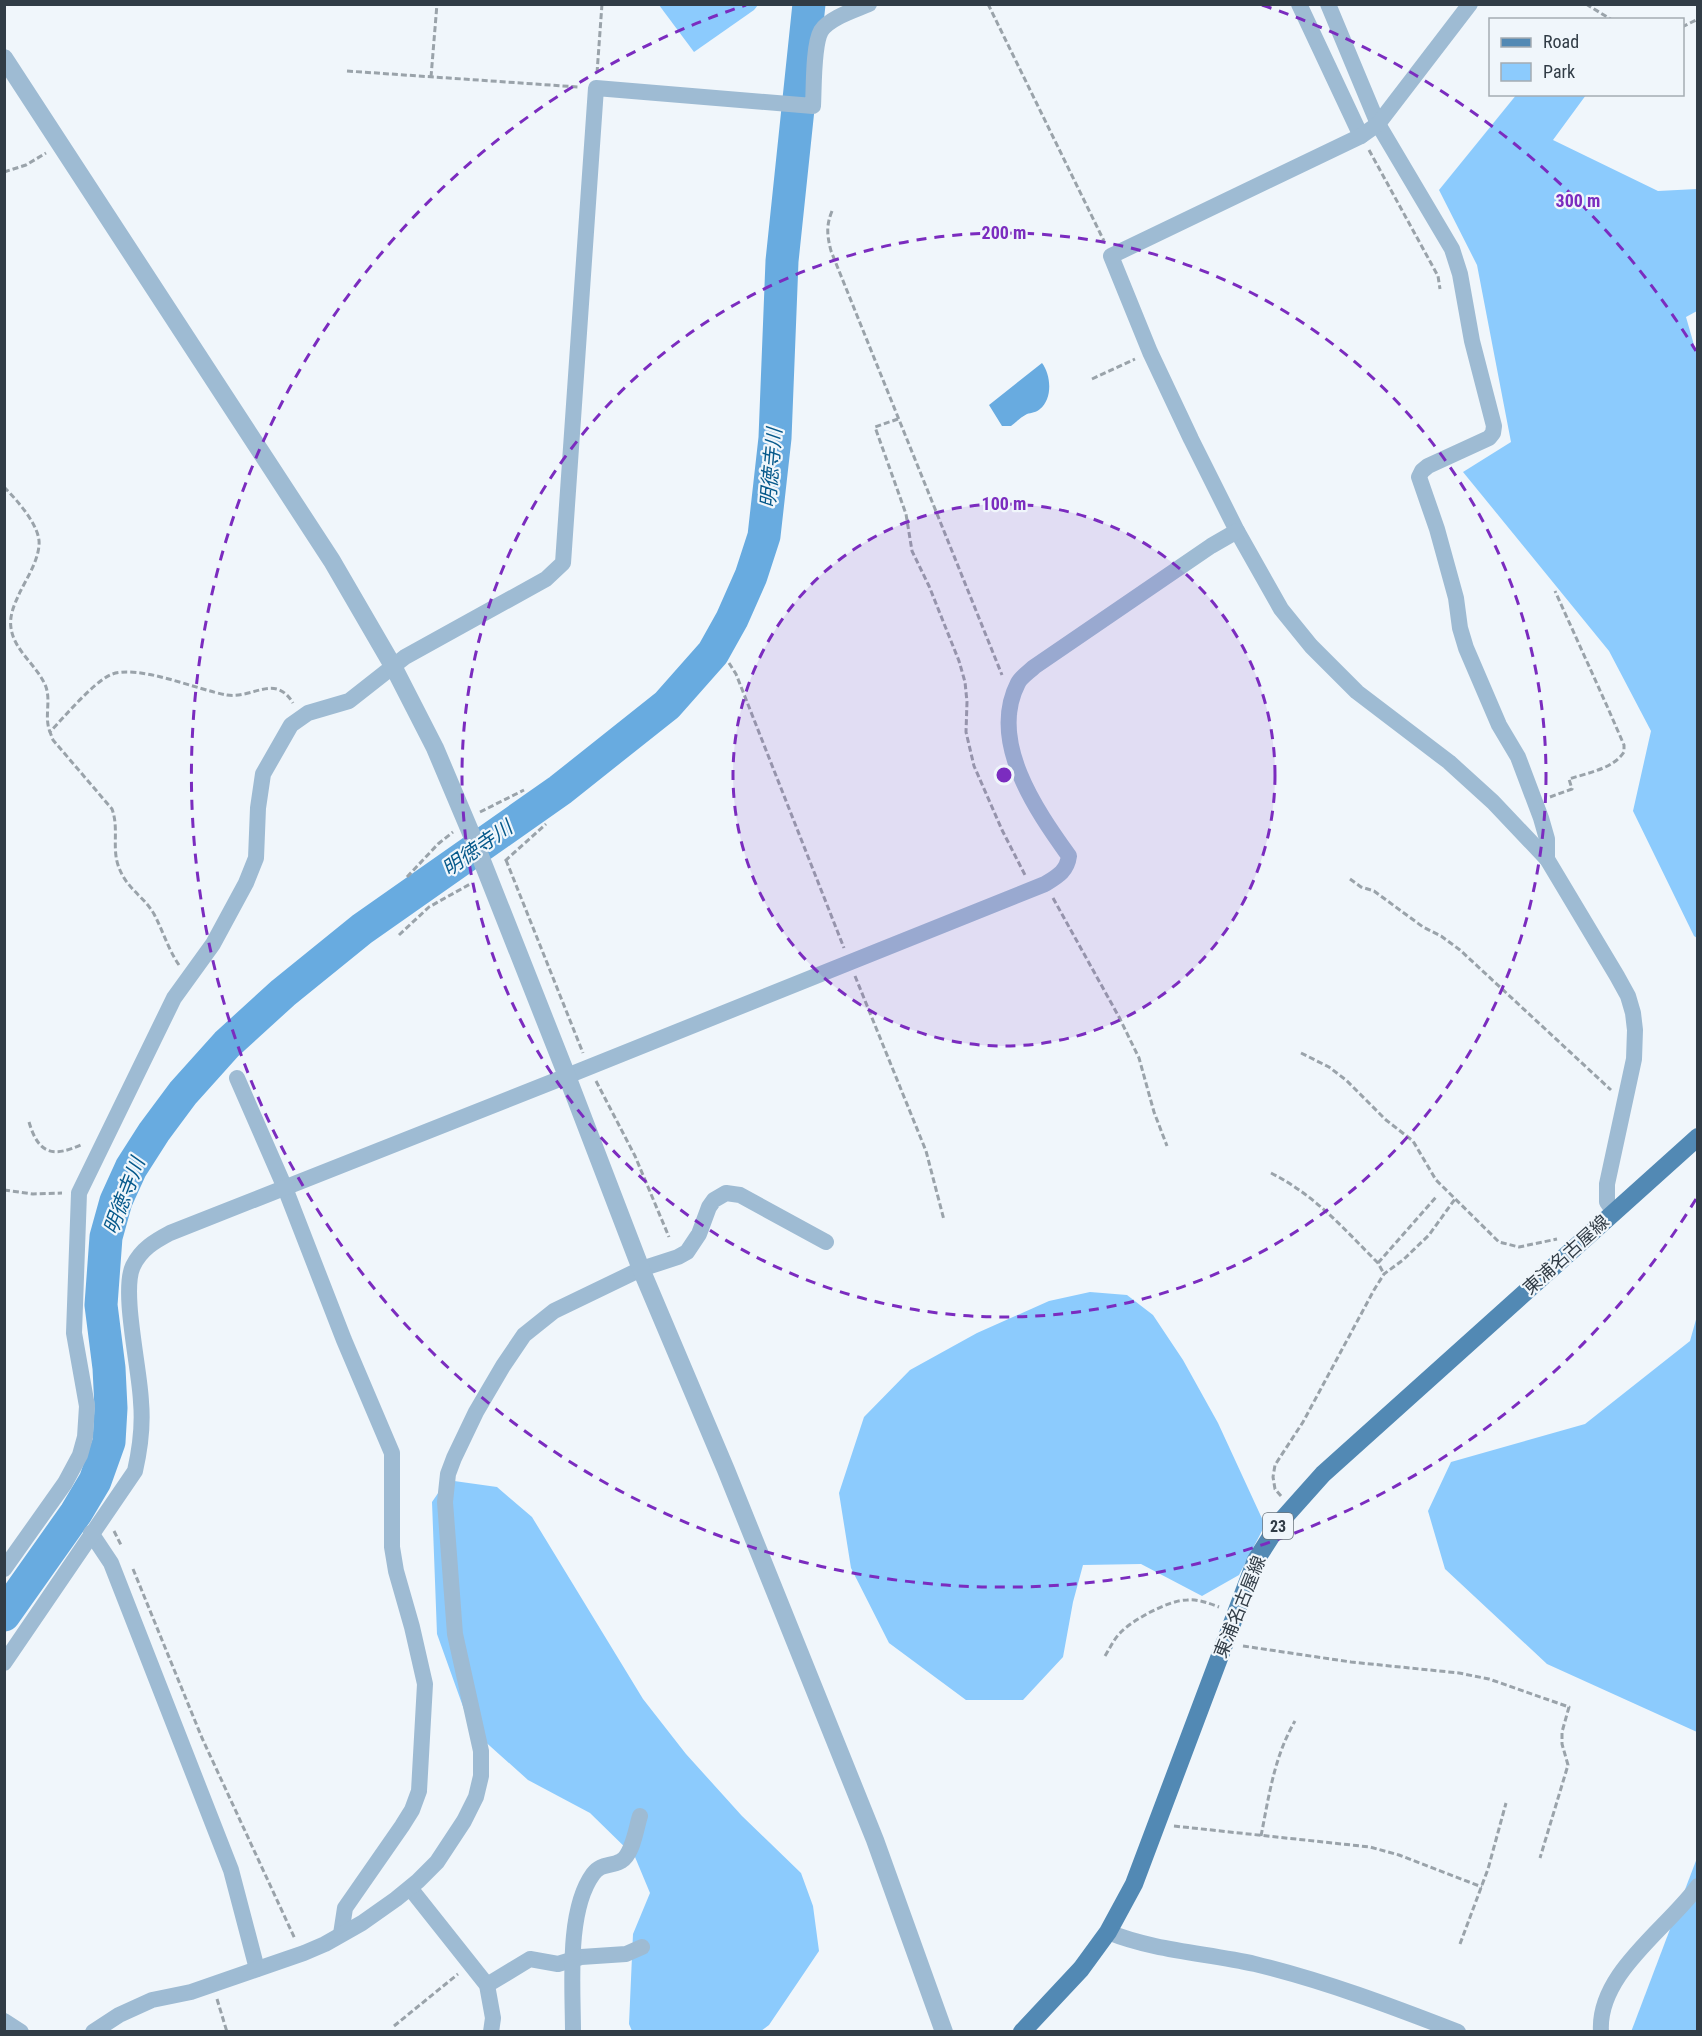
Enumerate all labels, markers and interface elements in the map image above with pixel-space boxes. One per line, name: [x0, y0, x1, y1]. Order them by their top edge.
legend: [1489, 18, 1684, 96]
text: Road: [1543, 31, 1579, 52]
text: Park: [1543, 61, 1575, 82]
text: 300 m: [1556, 190, 1600, 211]
text: 200 m: [982, 222, 1026, 243]
water label: 明徳寺川: [756, 425, 787, 509]
text: 100 m: [982, 493, 1026, 514]
centre of rings: [994, 765, 1014, 785]
water label: 明徳寺川: [437, 814, 518, 881]
water label: 明徳寺川: [98, 1152, 150, 1238]
street label: 東浦名古屋線: [1519, 1211, 1613, 1299]
road number: 23: [1263, 1513, 1293, 1539]
street label: 東浦名古屋線: [1210, 1553, 1270, 1661]

